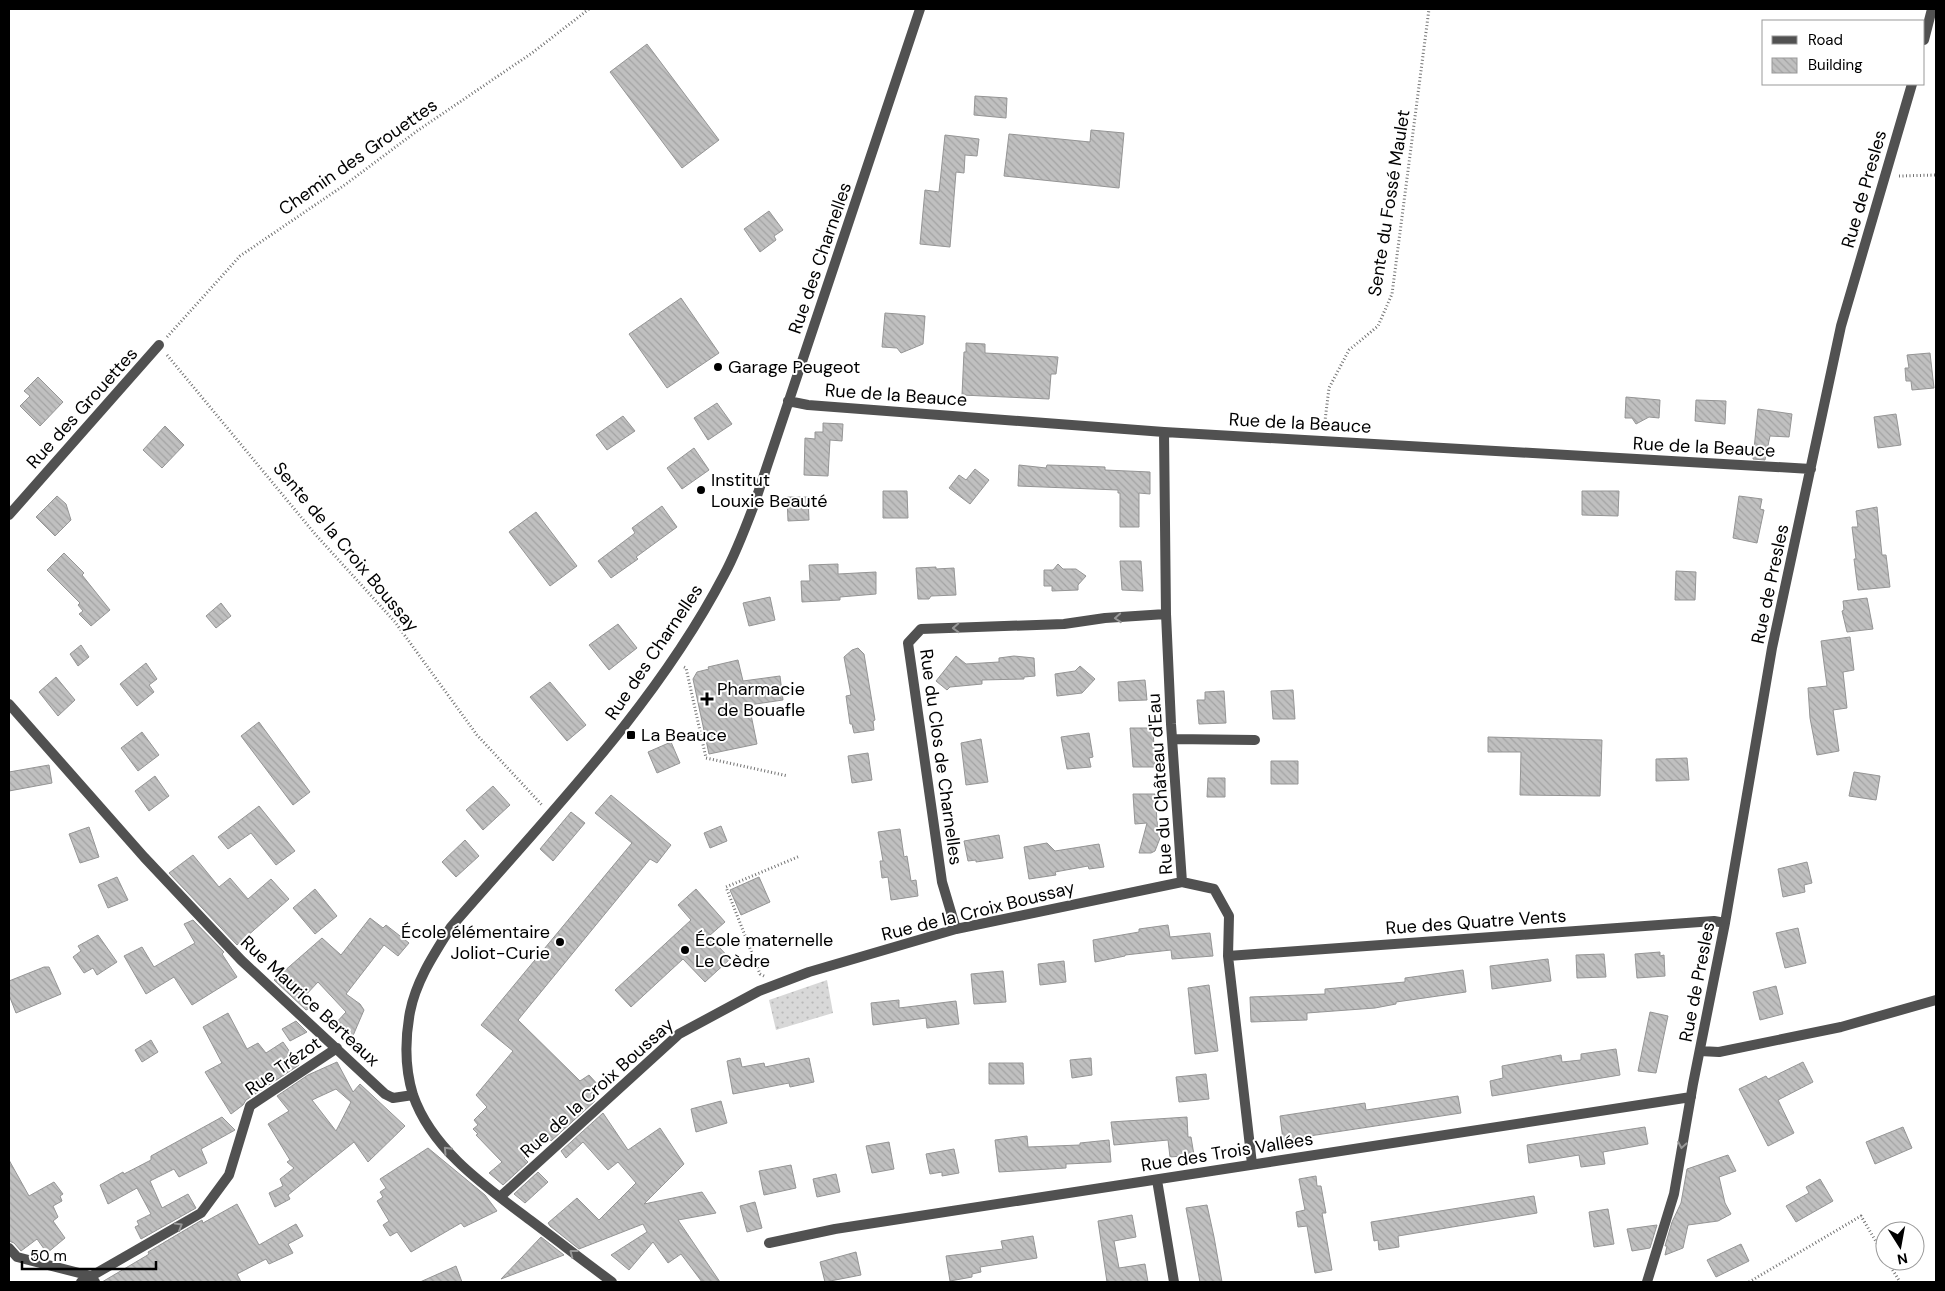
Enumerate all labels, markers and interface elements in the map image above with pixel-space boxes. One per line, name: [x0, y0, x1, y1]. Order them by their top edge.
legend: [1762, 20, 1925, 85]
text: Road: [1808, 30, 1843, 50]
text: Building: [1808, 55, 1863, 75]
street label: Chemin des Grouettes: [274, 93, 442, 221]
street label: Sente du Fossé Maulet: [1362, 108, 1416, 298]
street label: Rue de Presles: [1836, 127, 1892, 251]
street label: Rue des Charnelles: [783, 179, 857, 337]
street label: Rue des Grouettes: [21, 342, 143, 474]
place label: Garage Peugeot: [728, 355, 860, 379]
marker: Garage Peugeot: [712, 361, 724, 373]
street label: Rue de la Beauce: [824, 378, 968, 412]
street label: Rue de la Beauce: [1228, 407, 1372, 439]
street label: Rue de la Beauce: [1632, 431, 1776, 463]
street label: Sente de la Croix Boussay: [268, 457, 424, 637]
place label: Institut Louxie Beauté: [711, 468, 828, 513]
marker: Institut Louxie Beauté: [695, 484, 707, 496]
street label: Rue de Presles: [1746, 522, 1794, 646]
street label: Rue des Charnelles: [600, 579, 708, 725]
one-way arrow: [1113, 612, 1121, 623]
one-way arrow: [951, 623, 959, 633]
street label: Rue du Clos de Charnelles: [914, 648, 968, 866]
place label: Pharmacie de Bouafle: [717, 677, 805, 722]
marker: Pharmacie de Bouafle: [701, 693, 713, 705]
street label: Rue du Château d'Eau: [1142, 693, 1178, 875]
place label: La Beauce: [641, 723, 727, 747]
marker: La Beauce: [625, 729, 637, 741]
street label: Rue de la Croix Boussay: [879, 875, 1077, 947]
street label: Rue des Quatre Vents: [1385, 904, 1567, 940]
place label: École élémentaire Joliot-Curie: [401, 920, 550, 965]
street label: Rue de Presles: [1674, 920, 1720, 1044]
place label: École maternelle Le Cèdre: [695, 928, 833, 973]
street label: Rue Maurice Berteaux: [235, 930, 385, 1072]
marker: École élémentaire Joliot-Curie: [554, 936, 566, 948]
marker: École maternelle Le Cèdre: [679, 944, 691, 956]
street label: Rue de la Croix Boussay: [515, 1013, 679, 1163]
street label: Rue Trézot: [240, 1031, 326, 1101]
street label: Rue des Trois Vallées: [1139, 1127, 1315, 1177]
one-way arrow: [1678, 1141, 1688, 1150]
one-way arrow: [444, 1147, 453, 1156]
north arrow: [1875, 1221, 1925, 1271]
one-way arrow: [174, 1222, 183, 1232]
scale bar: [22, 1238, 156, 1270]
text: 50 m: [30, 1246, 67, 1266]
text: N: [1896, 1249, 1909, 1269]
one-way arrow: [570, 1250, 579, 1258]

